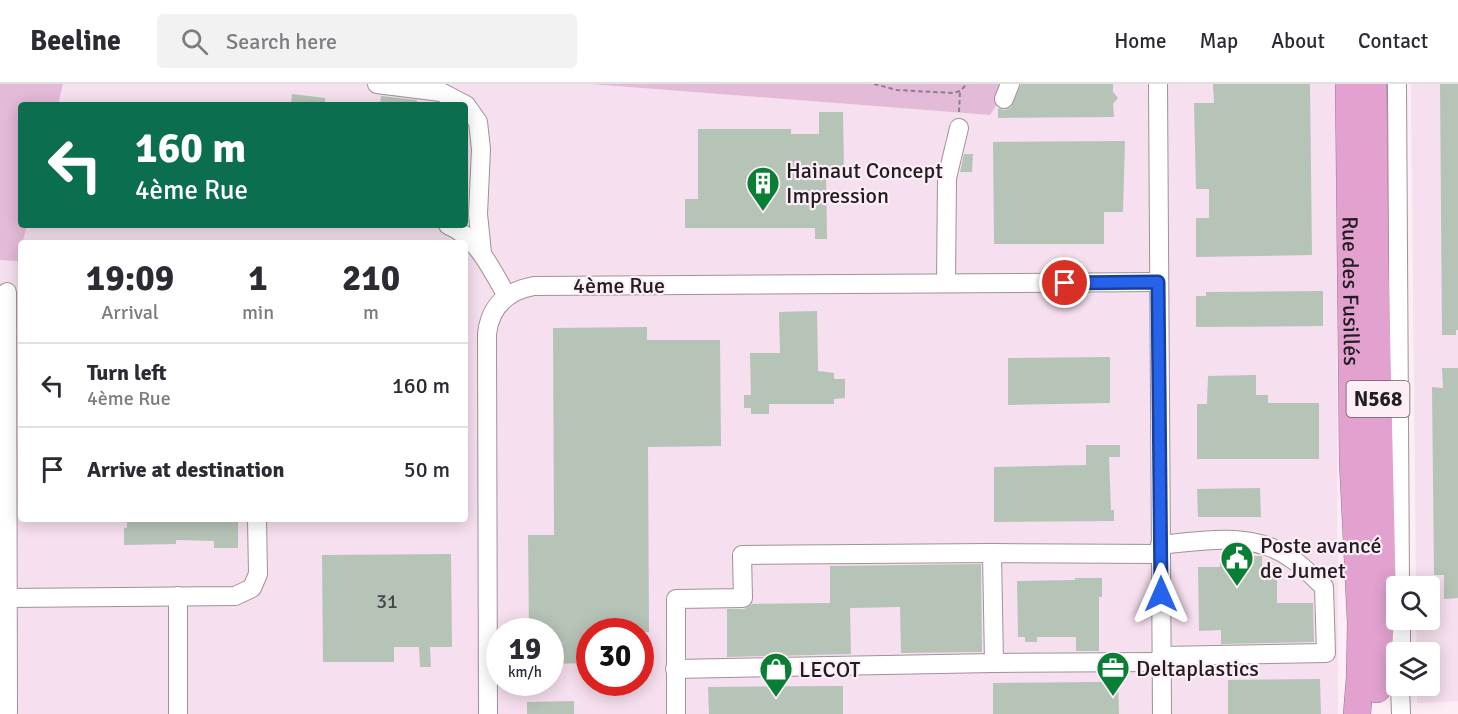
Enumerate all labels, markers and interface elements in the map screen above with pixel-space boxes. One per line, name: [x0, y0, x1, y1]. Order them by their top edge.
search box: [157, 14, 577, 68]
text: Beeline: [30, 24, 121, 58]
icon: search: [178, 25, 211, 58]
text: Search here: [226, 28, 337, 55]
text: Home: [1114, 28, 1167, 54]
text: Map: [1200, 28, 1238, 54]
text: About: [1271, 28, 1325, 54]
text: Contact: [1358, 28, 1428, 54]
text: 160 m: [135, 123, 246, 174]
icon: left: [36, 126, 114, 204]
place label: Hainaut Concept Impression: [786, 157, 943, 209]
building icon: Hainaut Concept Impression: [745, 165, 781, 212]
text: 4ème Rue: [135, 174, 248, 207]
street label: Rue des Fusillés: [1336, 216, 1365, 366]
text: 19:09: [86, 256, 174, 301]
text: 1: [248, 256, 268, 301]
text: 210: [342, 256, 400, 301]
pin: [1039, 257, 1090, 308]
icon: arrive: [1048, 266, 1081, 299]
street label: 4ème Rue: [573, 272, 665, 299]
text: Arrival: [101, 300, 159, 325]
text: min: [242, 300, 274, 325]
text: m: [363, 300, 379, 325]
text: Turn left: [87, 359, 167, 386]
icon: left: [36, 369, 69, 402]
text: 160 m: [392, 372, 450, 399]
road number: N568: [1346, 381, 1410, 417]
text: 4ème Rue: [87, 386, 171, 411]
icon: arrive: [36, 453, 69, 486]
text: Arrive at destination: [87, 456, 284, 483]
text: 50 m: [404, 456, 450, 483]
place label: Poste avancé de Jumet: [1260, 532, 1382, 584]
public building icon: Poste avancé de Jumet: [1219, 540, 1255, 587]
position arrow: [1129, 562, 1193, 626]
map controls: [1386, 576, 1440, 696]
button: search: [1386, 576, 1440, 630]
house number: 31: [376, 589, 398, 614]
speed limit sign: 30: [576, 618, 654, 696]
text: 19: [509, 631, 541, 668]
button: layers: [1386, 642, 1440, 696]
office icon: Deltaplastics: [1095, 650, 1131, 697]
shop icon: LECOT: [758, 651, 794, 698]
place label: Deltaplastics: [1136, 655, 1259, 682]
place label: LECOT: [799, 656, 861, 683]
text: km/h: [508, 663, 542, 681]

